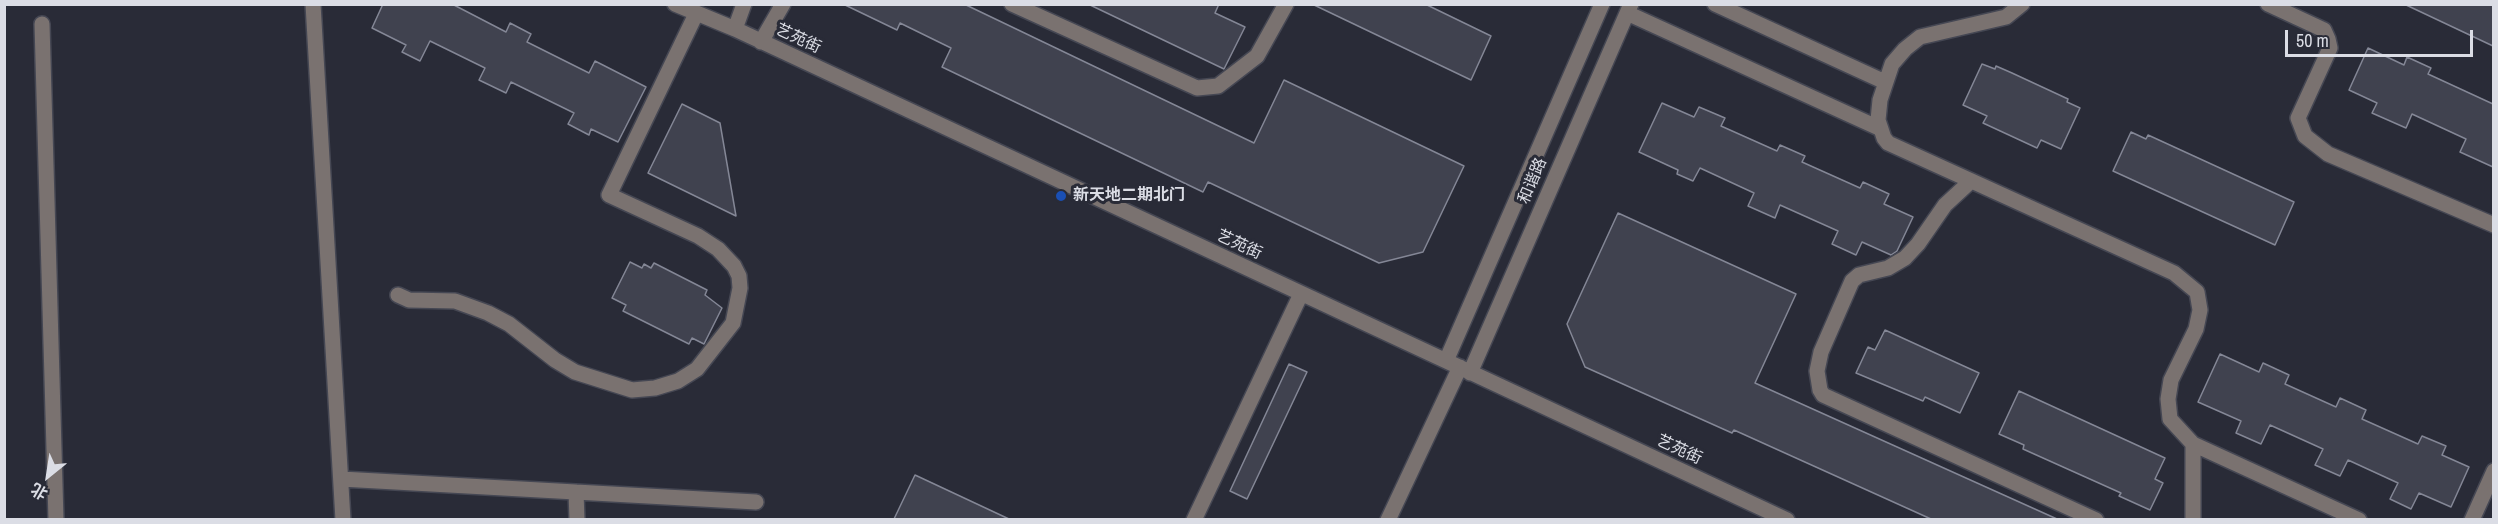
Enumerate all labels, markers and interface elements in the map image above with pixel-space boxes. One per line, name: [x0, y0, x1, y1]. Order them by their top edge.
scale bar: [2288, 18, 2476, 56]
street label: 艺苑街: [772, 20, 824, 58]
text: 50 m: [2296, 28, 2329, 53]
street label: 和谐路: [1515, 155, 1551, 207]
place label: 新天地二期北门: [1073, 186, 1185, 206]
marker: 新天地二期北门: [1054, 189, 1068, 203]
street label: 艺苑街: [1213, 226, 1265, 264]
street label: 艺苑街: [1653, 431, 1705, 469]
north arrow: [18, 446, 78, 506]
text: 北: [27, 478, 51, 505]

